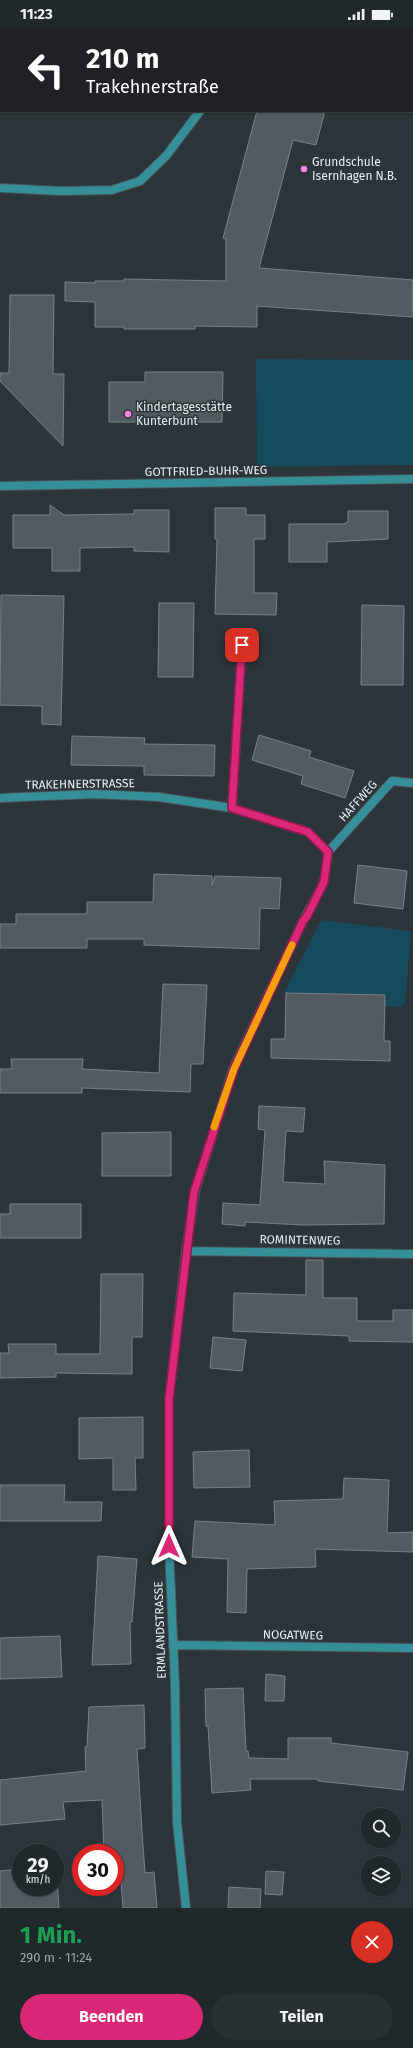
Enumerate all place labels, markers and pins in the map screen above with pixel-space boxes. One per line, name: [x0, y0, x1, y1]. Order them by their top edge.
place label: Grundschule Isernhagen N.B.: [312, 155, 397, 183]
marker: Grundschule Isernhagen N.B.: [299, 164, 309, 174]
place label: Kindertagesstätte Kunterbunt: [136, 400, 232, 428]
marker: Kindertagesstätte Kunterbunt: [123, 409, 133, 419]
pin: [225, 628, 259, 662]

